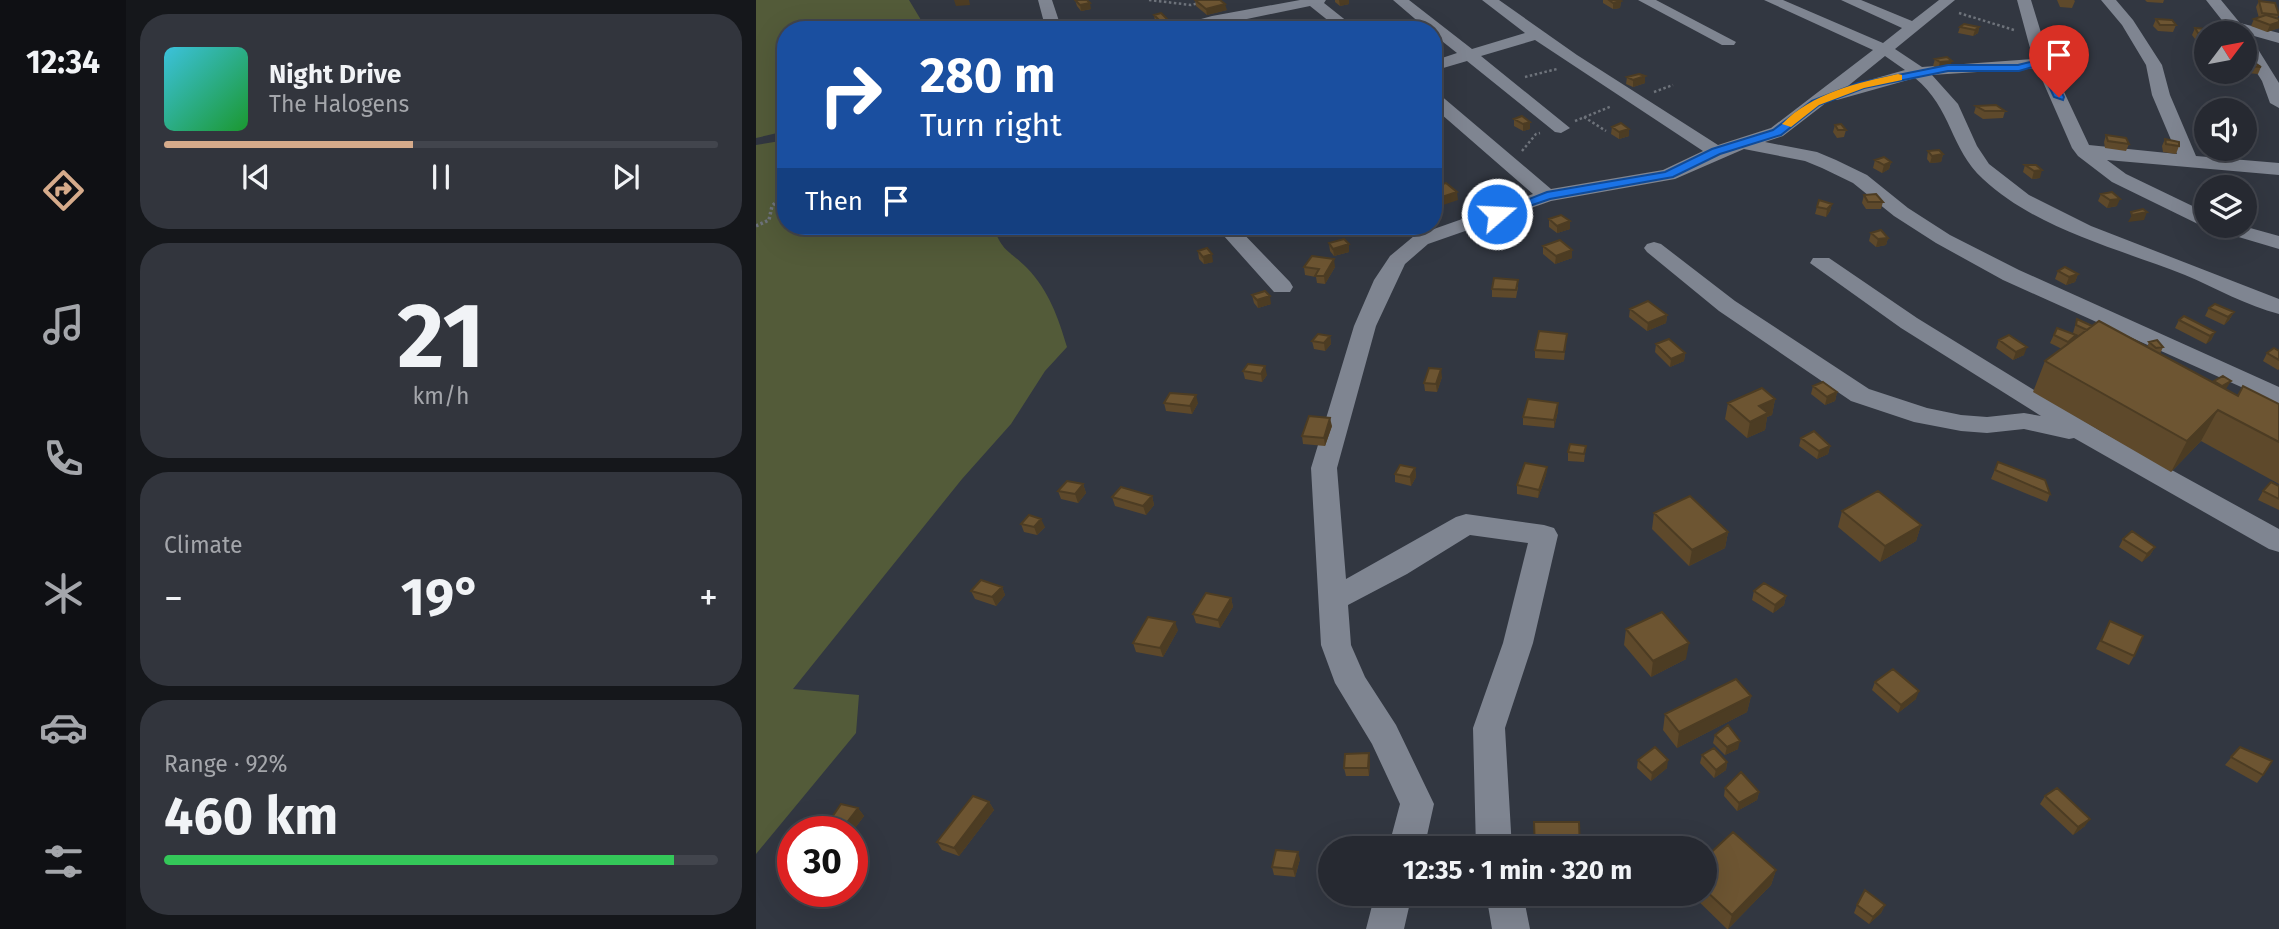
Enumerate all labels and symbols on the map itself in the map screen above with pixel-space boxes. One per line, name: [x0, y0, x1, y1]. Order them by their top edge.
north arrow: [2194, 21, 2258, 84]
pin: [2029, 25, 2089, 97]
position arrow: [1460, 177, 1534, 251]
speed limit sign: 30: [777, 816, 868, 907]

